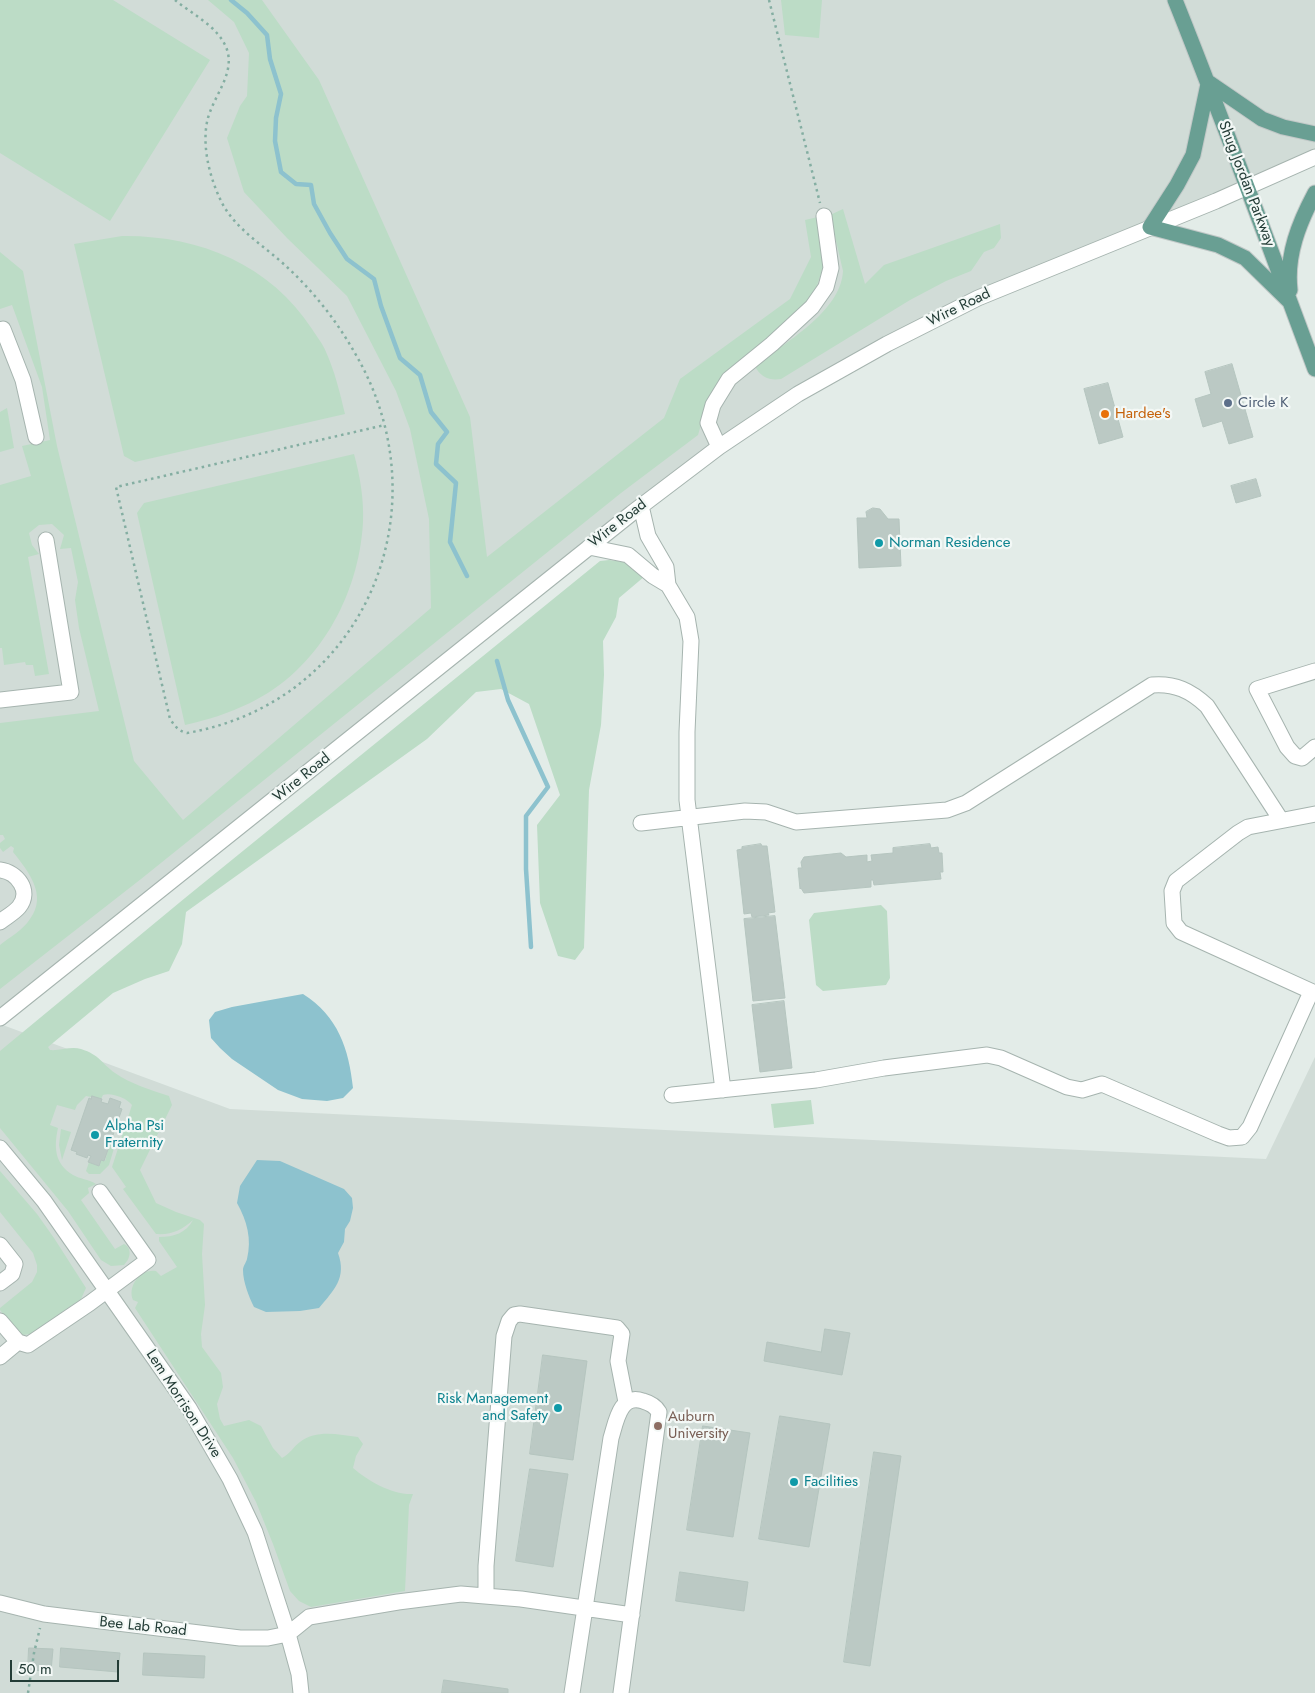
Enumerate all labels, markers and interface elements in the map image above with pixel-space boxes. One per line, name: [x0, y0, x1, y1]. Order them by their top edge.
street label: Shug Jordan Parkway: [1214, 119, 1278, 249]
street label: Wire Road: [924, 285, 994, 331]
place label: Circle K: [1238, 394, 1288, 412]
marker: Circle K: [1222, 397, 1234, 409]
place label: Hardee's: [1115, 405, 1170, 423]
marker: Hardee's: [1099, 408, 1111, 420]
street label: Wire Road: [586, 496, 650, 552]
place label: Norman Residence: [889, 534, 1010, 552]
marker: Norman Residence: [873, 537, 885, 549]
street label: Wire Road: [270, 750, 334, 806]
place label: Alpha Psi Fraternity: [105, 1117, 164, 1152]
marker: Alpha Psi Fraternity: [89, 1129, 101, 1141]
street label: Lem Morrison Drive: [141, 1347, 225, 1461]
place label: Risk Management and Safety: [437, 1390, 548, 1425]
marker: Risk Management and Safety: [552, 1402, 564, 1414]
place label: Auburn University: [668, 1408, 729, 1443]
marker: Auburn University: [652, 1420, 664, 1432]
place label: Facilities: [804, 1473, 858, 1491]
marker: Facilities: [788, 1476, 800, 1488]
street label: Bee Lab Road: [98, 1613, 188, 1641]
scale bar: [12, 1650, 121, 1682]
text: 50 m: [18, 1658, 52, 1680]

